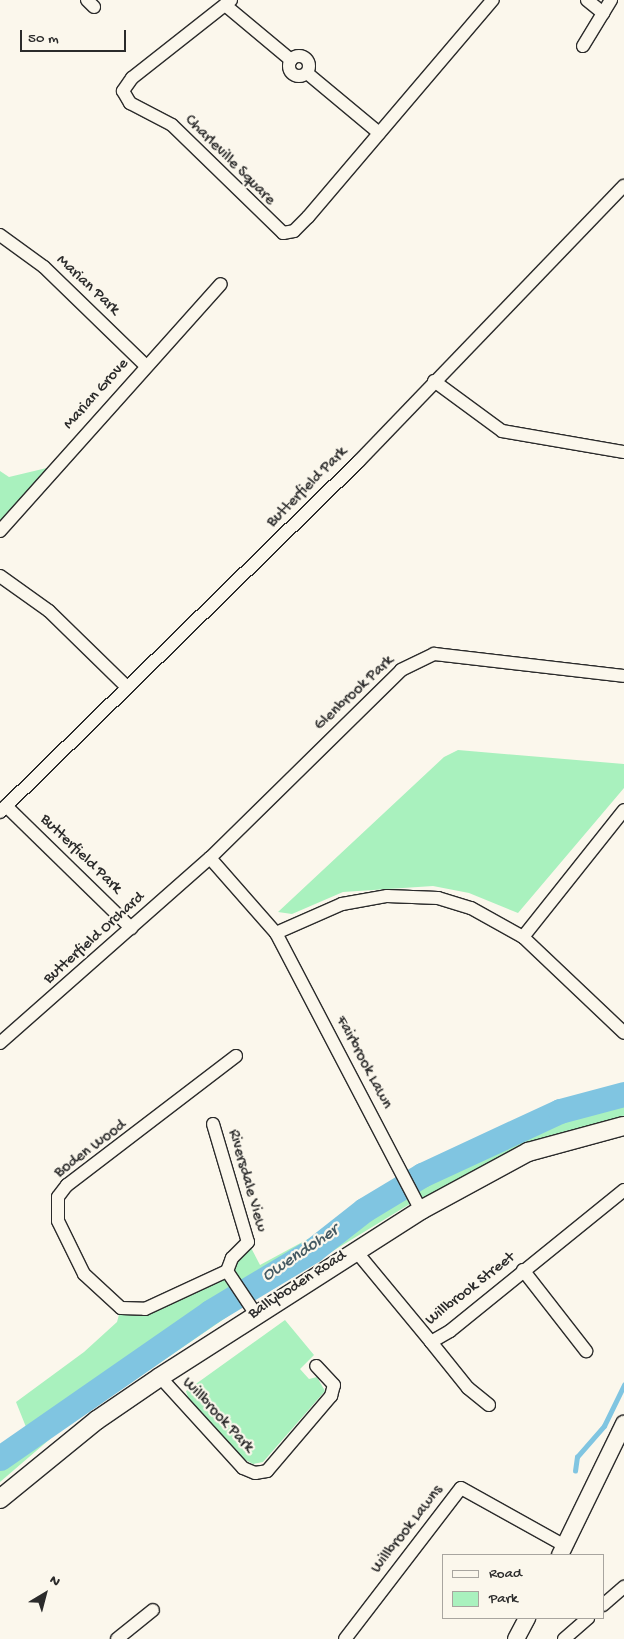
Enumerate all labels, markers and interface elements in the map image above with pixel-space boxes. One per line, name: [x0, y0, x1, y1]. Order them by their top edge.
scale bar: [22, 20, 129, 52]
text: 50 m: [28, 30, 59, 48]
street label: Charleville Square: [180, 112, 278, 210]
street label: Marian Park: [51, 252, 123, 320]
street label: Marian Grove: [60, 356, 134, 434]
street label: Butterfield Park: [264, 444, 352, 532]
street label: Glenbrook Park: [311, 652, 399, 736]
street label: Butterfield Park: [35, 811, 125, 899]
street label: Butterfield Orchard: [41, 889, 149, 989]
street label: Fairbrook Lawn: [330, 1013, 396, 1113]
street label: Boden Wood: [51, 1117, 131, 1183]
street label: Riversdale View: [222, 1128, 270, 1234]
water label: Owendoher: [259, 1220, 343, 1288]
street label: Ballyboden Road: [246, 1247, 350, 1325]
street label: Willbrook Street: [422, 1249, 520, 1331]
street label: Willbrook Park: [177, 1374, 257, 1458]
street label: Willbrook Lawns: [368, 1482, 448, 1578]
legend: [442, 1554, 604, 1619]
text: Road: [489, 1565, 522, 1583]
north arrow: [20, 1569, 70, 1619]
text: N: [46, 1572, 63, 1591]
text: Park: [489, 1590, 518, 1608]

